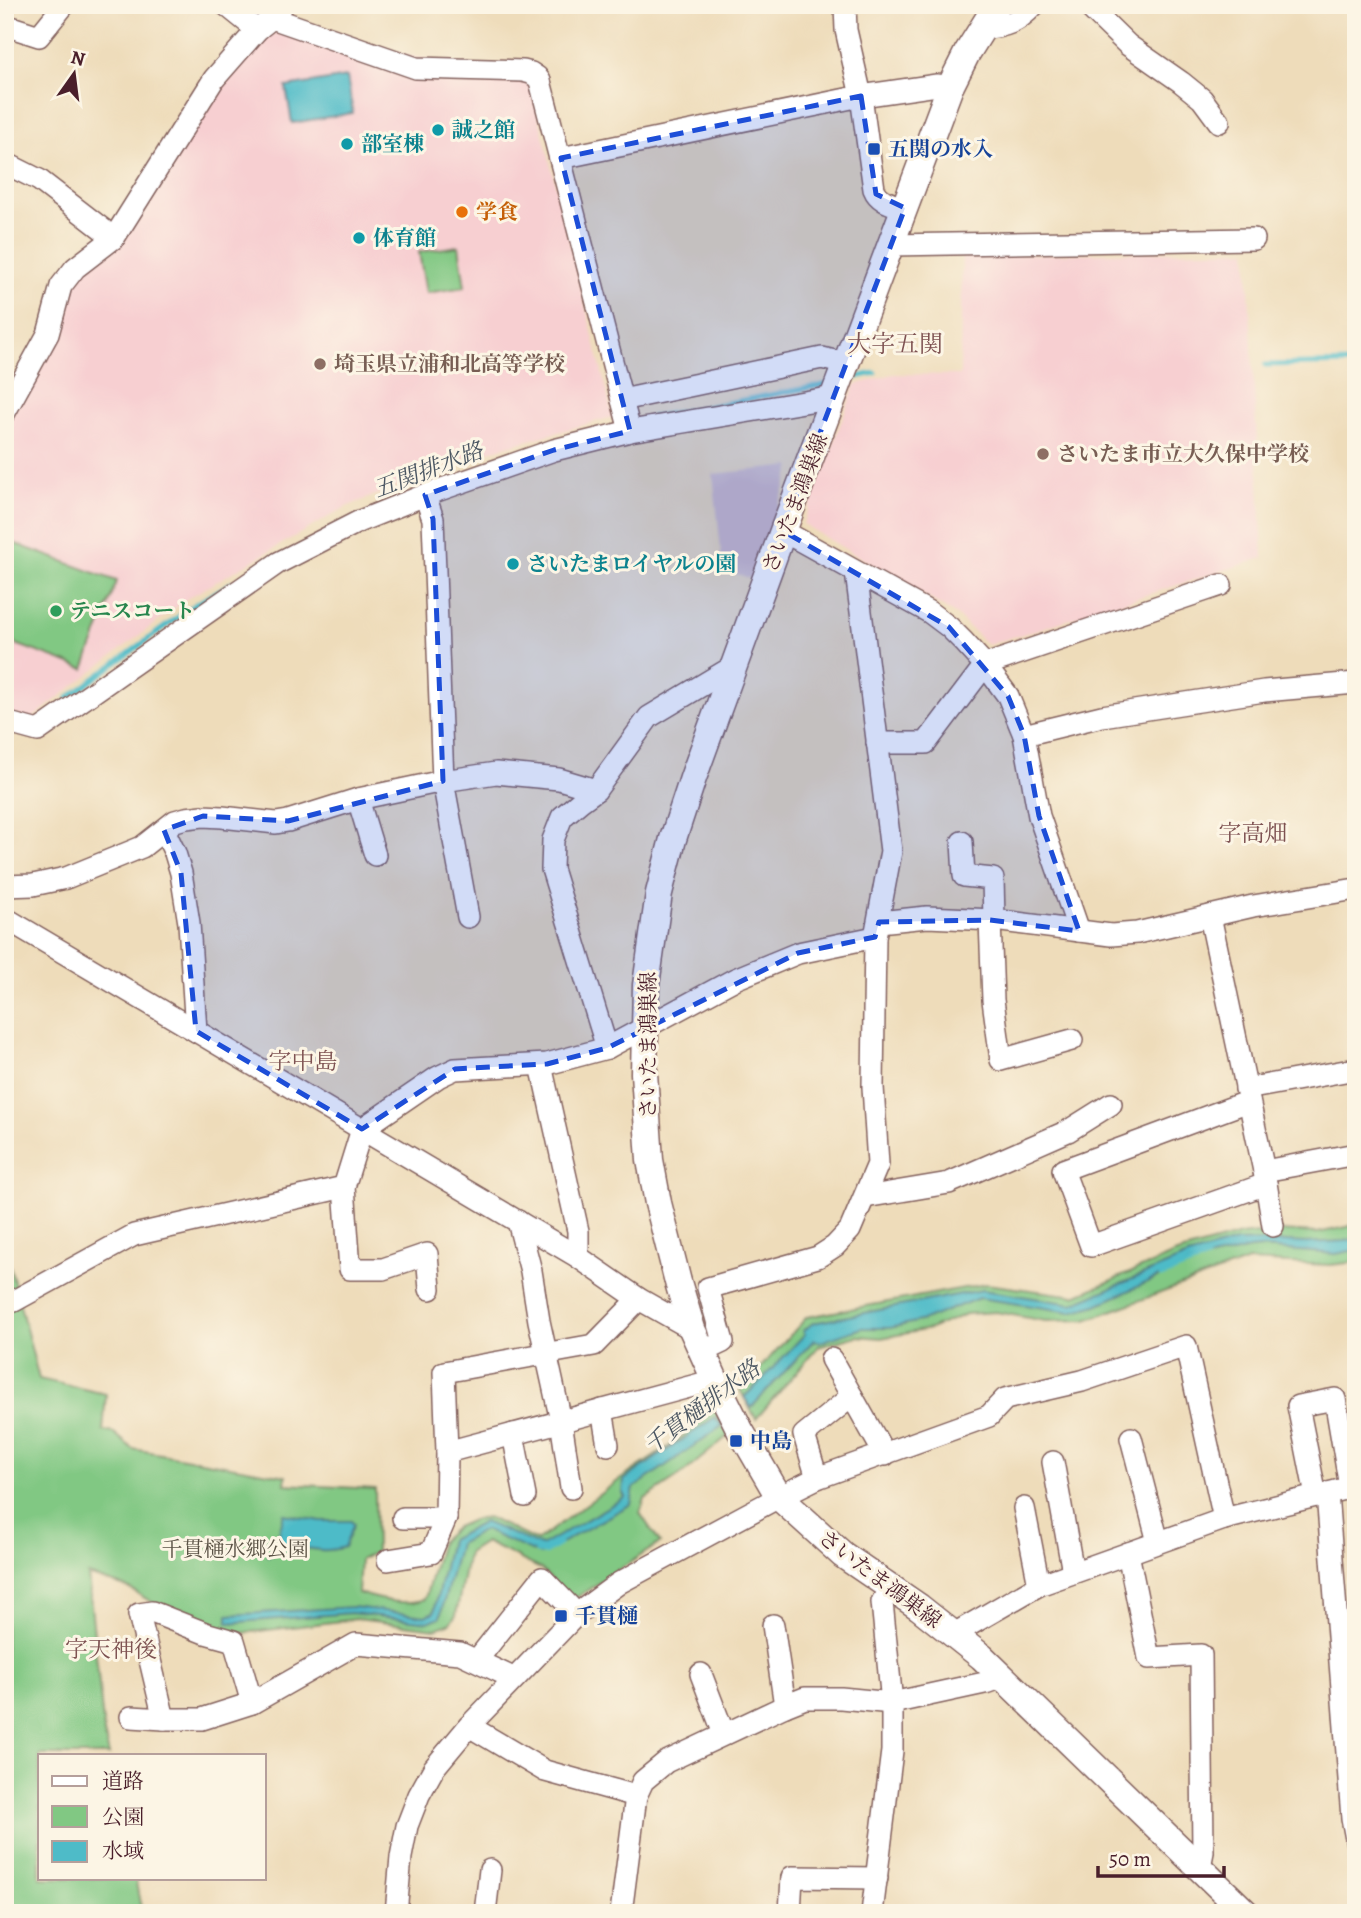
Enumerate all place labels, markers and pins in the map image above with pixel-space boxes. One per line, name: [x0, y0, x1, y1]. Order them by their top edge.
place label: 誠之館: [452, 116, 515, 144]
marker: 誠之館: [430, 122, 446, 138]
place label: 部室棟: [361, 130, 424, 158]
place label: 五関の水入: [888, 135, 993, 163]
marker: 部室棟: [339, 136, 355, 152]
marker: 五関の水入: [866, 141, 882, 157]
place label: 学食: [476, 198, 518, 226]
marker: 学食: [454, 204, 470, 220]
place label: 体育館: [373, 224, 436, 252]
marker: 体育館: [351, 230, 367, 246]
place label: 埼玉県立浦和北高等学校: [334, 350, 565, 378]
marker: 埼玉県立浦和北高等学校: [312, 356, 328, 372]
place label: さいたま市立大久保中学校: [1057, 440, 1309, 468]
marker: さいたま市立大久保中学校: [1035, 446, 1051, 462]
place label: さいたまロイヤルの園: [527, 550, 736, 578]
marker: さいたまロイヤルの園: [505, 556, 521, 572]
place label: テニスコート: [70, 597, 195, 625]
marker: テニスコート: [48, 603, 64, 619]
place label: 中島: [750, 1427, 792, 1455]
marker: 中島: [728, 1433, 744, 1449]
place label: 千貫樋: [575, 1602, 638, 1630]
marker: 千貫樋: [553, 1608, 569, 1624]

